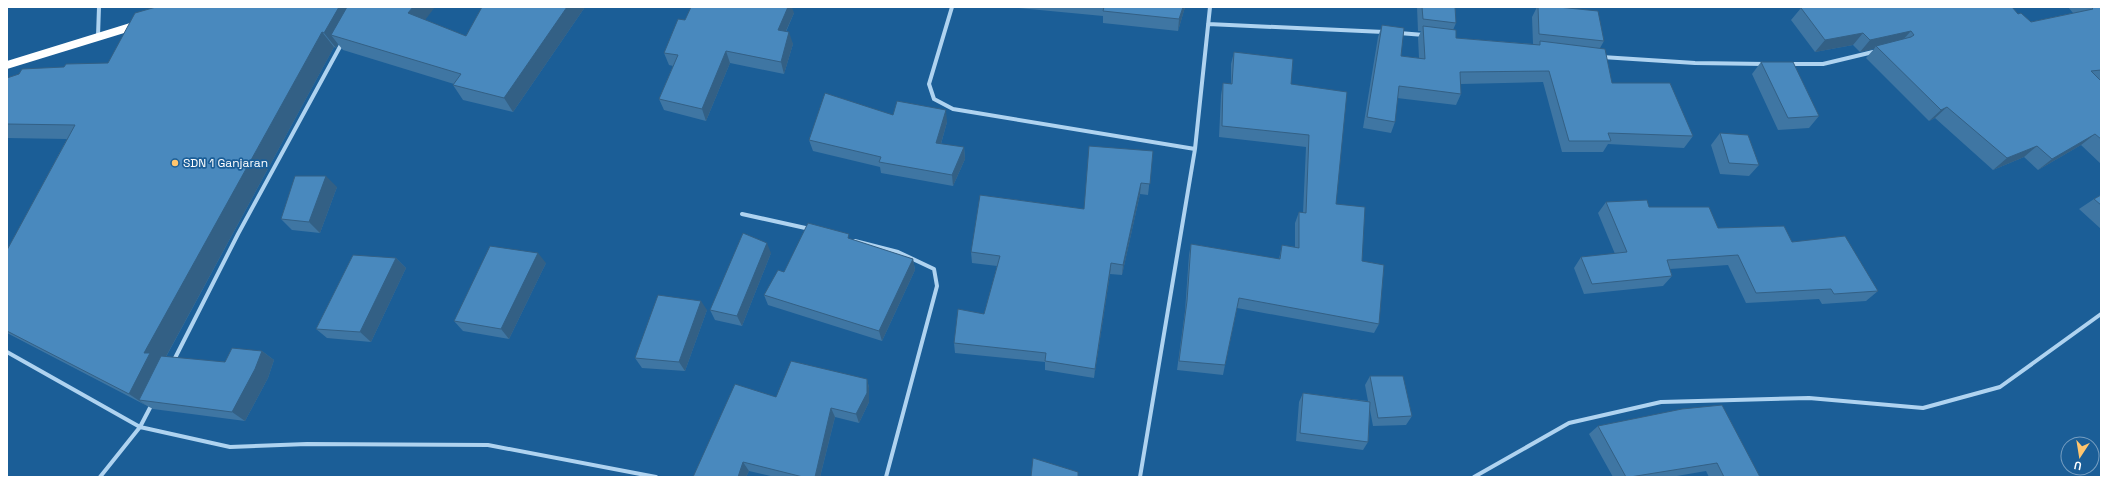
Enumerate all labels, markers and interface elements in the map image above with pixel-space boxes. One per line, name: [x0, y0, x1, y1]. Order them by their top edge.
place label: SDN 1 Ganjaran: [183, 155, 268, 171]
marker: SDN 1 Ganjaran: [170, 158, 180, 168]
north arrow: [2060, 436, 2100, 476]
text: U: [2073, 458, 2083, 473]

